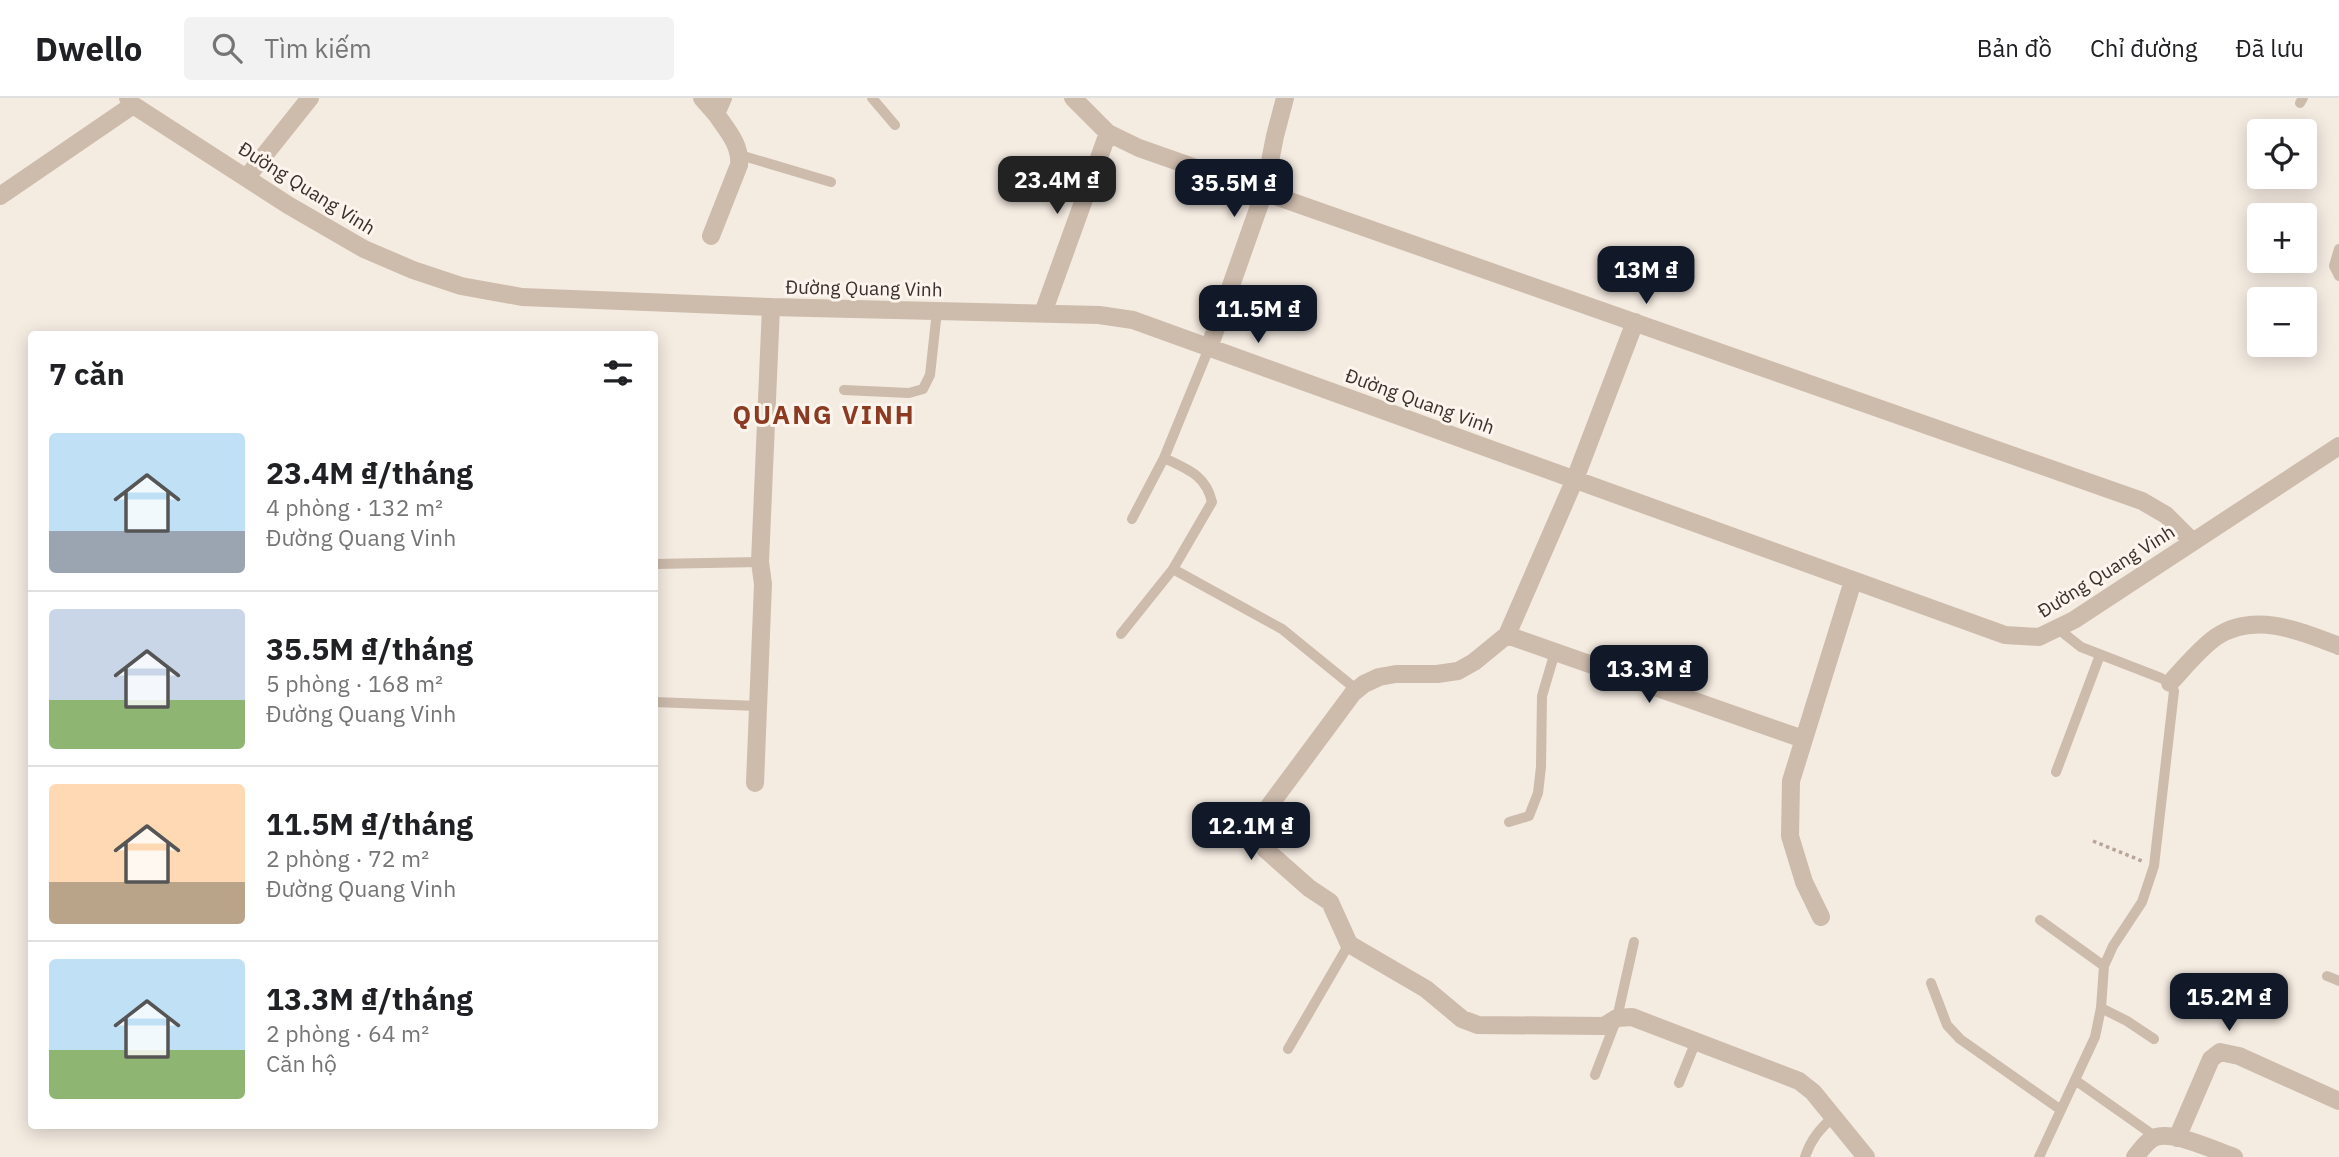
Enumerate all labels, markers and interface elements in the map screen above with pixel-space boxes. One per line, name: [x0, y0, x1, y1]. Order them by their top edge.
search box: [184, 17, 674, 80]
text: Dwello: [35, 27, 142, 70]
icon: search: [208, 29, 246, 67]
text: Tìm kiếm: [264, 31, 372, 65]
text: Bản đồ: [1977, 32, 2052, 64]
text: Chỉ đường: [2090, 32, 2198, 64]
text: Đã lưu: [2236, 32, 2304, 64]
map controls: [2247, 119, 2317, 357]
button: locate: [2247, 119, 2317, 189]
street label: Đường Quang Vinh: [234, 136, 380, 240]
pin: 23.4M ₫: [992, 156, 1122, 216]
pin: 35.5M ₫: [1169, 159, 1299, 219]
text: 23.4M ₫: [1014, 164, 1100, 194]
text: 35.5M ₫: [1191, 167, 1277, 197]
button: +: [2247, 203, 2317, 273]
pin: 13M ₫: [1597, 246, 1695, 306]
text: 13M ₫: [1613, 254, 1679, 284]
street label: Đường Quang Vinh: [785, 275, 943, 301]
pin: 11.5M ₫: [1193, 286, 1323, 345]
button: −: [2247, 287, 2317, 357]
text: 11.5M ₫: [1215, 293, 1301, 323]
text: 7 căn: [49, 354, 125, 393]
icon: filters: [599, 354, 637, 392]
street label: Đường Quang Vinh: [1342, 363, 1498, 439]
district label: QUANG VINH: [732, 397, 916, 431]
text: 23.4M ₫/tháng: [266, 453, 473, 492]
icon: home: [105, 461, 189, 545]
text: 4 phòng · 132 m²: [266, 492, 443, 522]
street label: Đường Quang Vinh: [2033, 519, 2179, 623]
text: Đường Quang Vinh: [266, 522, 456, 552]
text: 35.5M ₫/tháng: [266, 629, 473, 668]
icon: home: [105, 637, 189, 721]
pin: 13.3M ₫: [1584, 646, 1714, 705]
text: 13.3M ₫: [1606, 653, 1692, 683]
text: 5 phòng · 168 m²: [266, 668, 443, 698]
text: Đường Quang Vinh: [266, 698, 456, 728]
pin: 12.1M ₫: [1186, 802, 1316, 862]
text: 11.5M ₫/tháng: [266, 804, 473, 843]
text: 12.1M ₫: [1208, 810, 1294, 840]
icon: home: [105, 812, 189, 896]
text: 2 phòng · 72 m²: [266, 843, 429, 873]
text: Đường Quang Vinh: [266, 873, 456, 903]
pin: 15.2M ₫: [2164, 974, 2294, 1033]
text: 13.3M ₫/tháng: [266, 979, 473, 1018]
text: 15.2M ₫: [2186, 981, 2272, 1011]
icon: home: [105, 987, 189, 1071]
text: 2 phòng · 64 m²: [266, 1018, 429, 1048]
text: Căn hộ: [266, 1048, 337, 1078]

